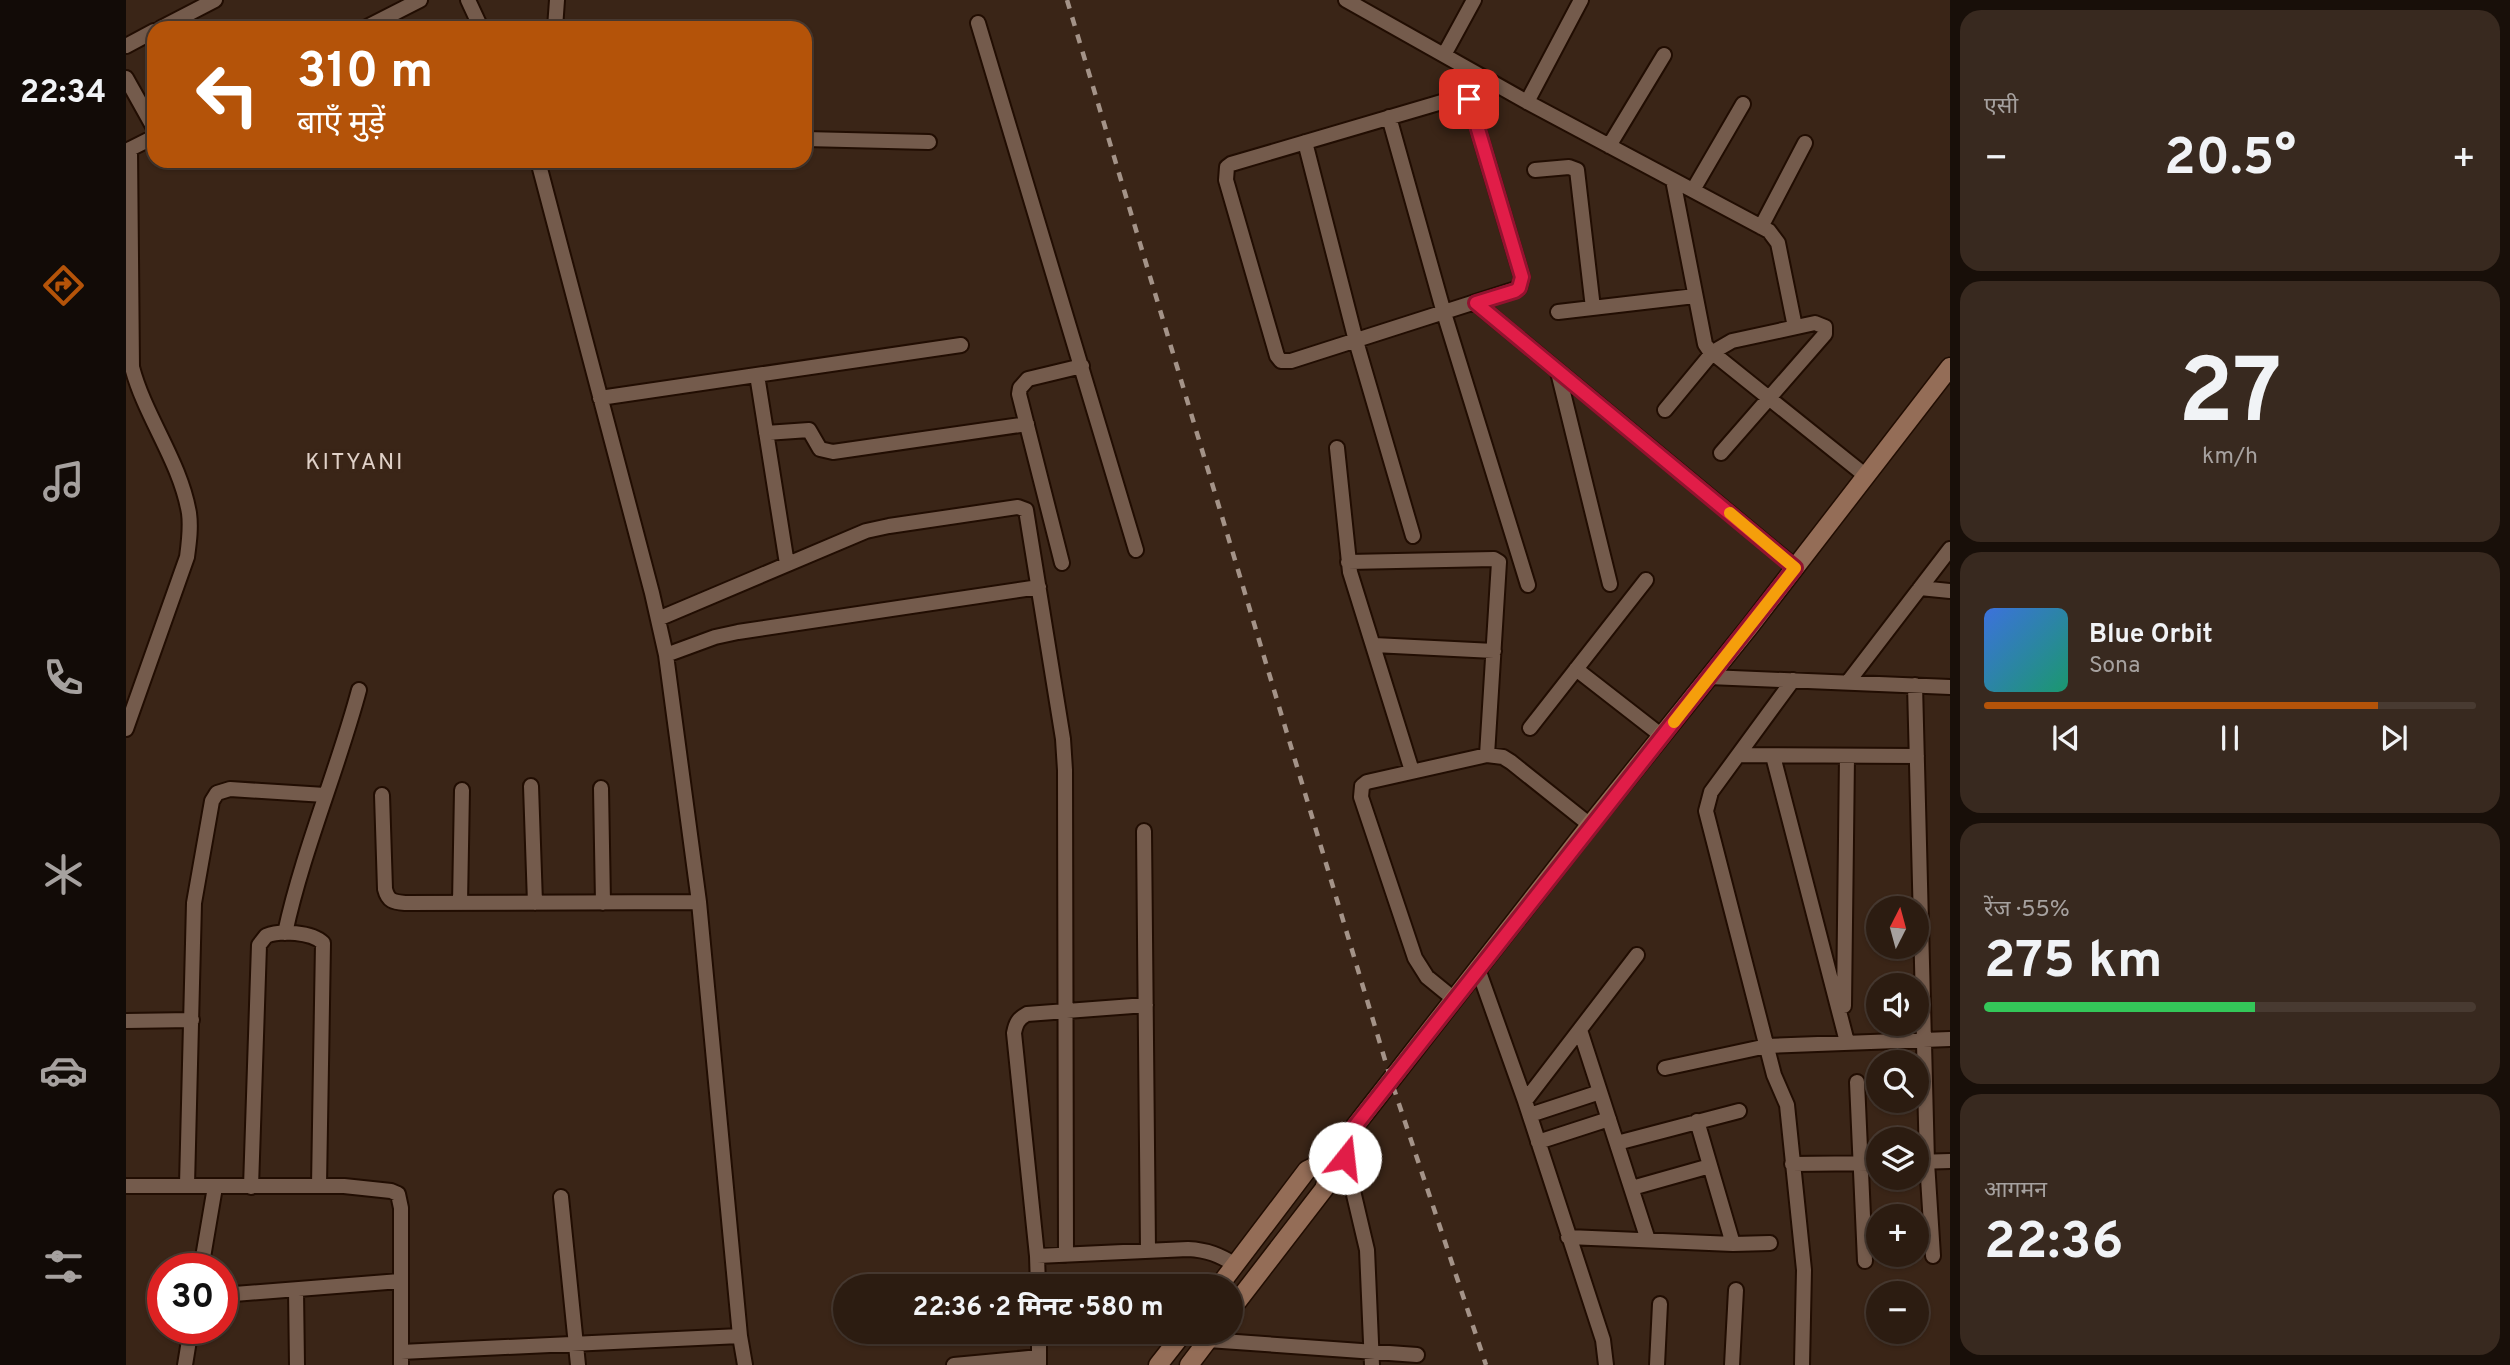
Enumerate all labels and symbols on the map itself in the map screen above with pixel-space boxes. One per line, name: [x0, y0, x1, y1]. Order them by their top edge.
pin: [1439, 69, 1499, 129]
district label: KITYANI: [305, 449, 405, 478]
north arrow: [1866, 896, 1928, 959]
position arrow: [1308, 1121, 1382, 1195]
speed limit sign: 30: [147, 1253, 238, 1344]

